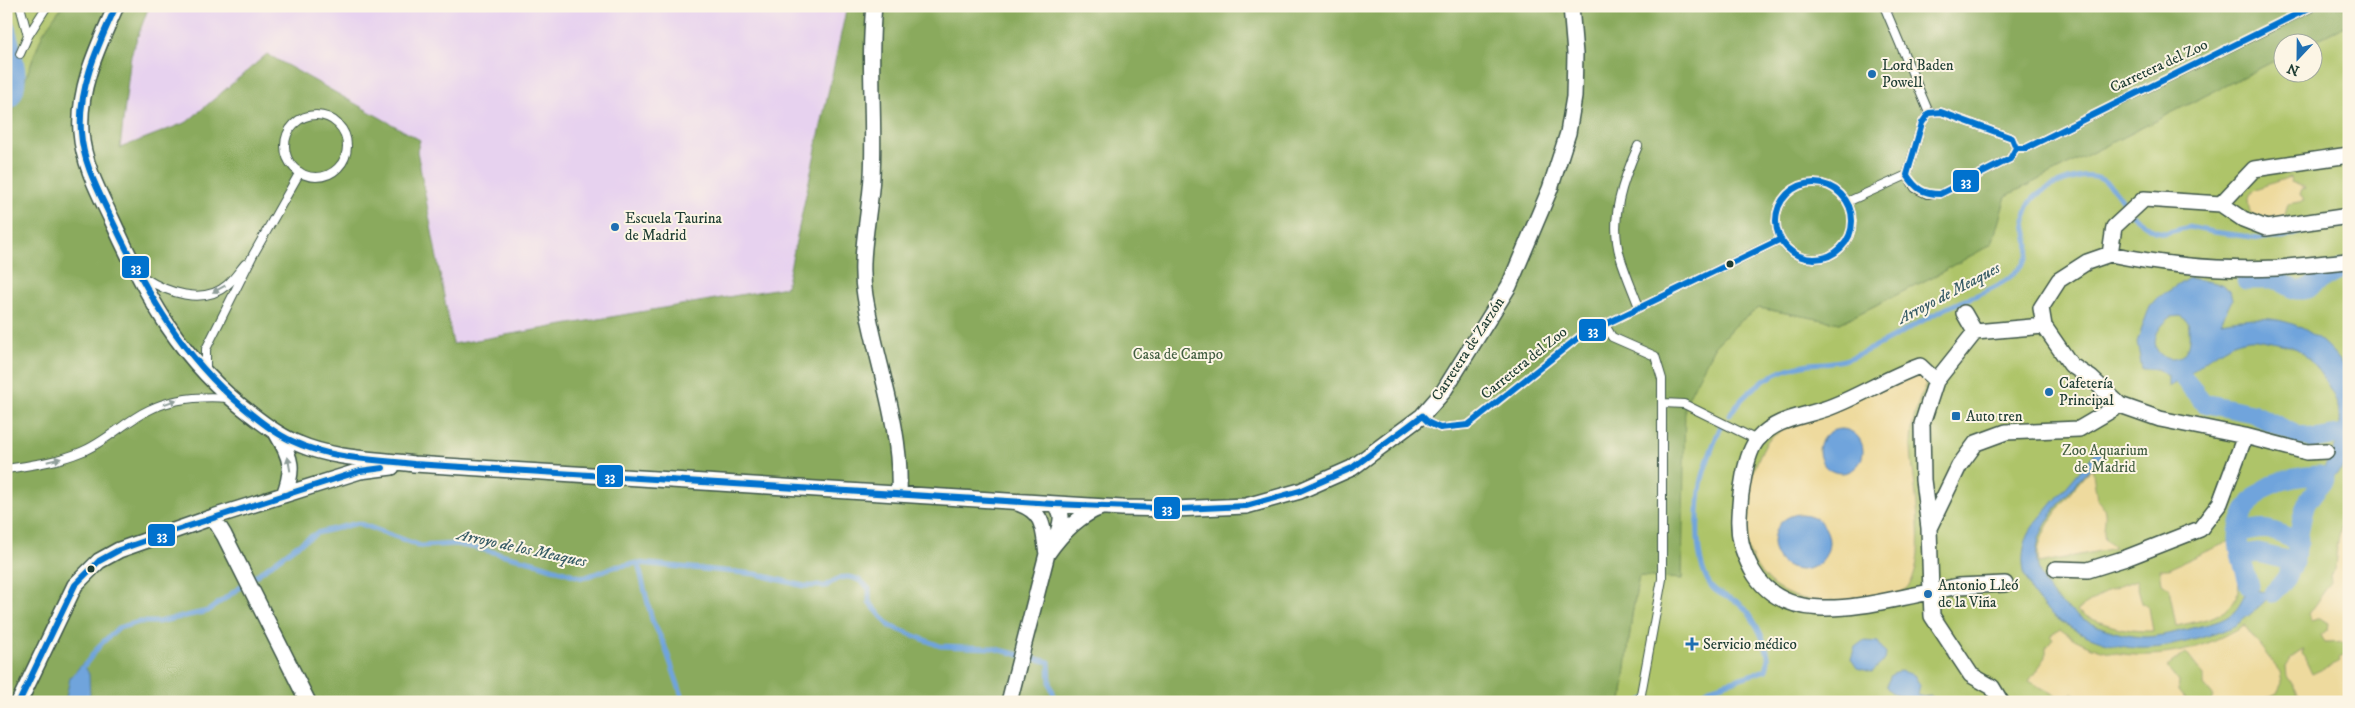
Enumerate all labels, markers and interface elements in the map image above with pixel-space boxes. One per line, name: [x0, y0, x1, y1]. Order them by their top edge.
north arrow: [2272, 32, 2322, 82]
street label: Carretera del Zoo: [2107, 35, 2211, 97]
place label: Lord Baden Powell: [1882, 56, 1954, 92]
text: N: [2284, 58, 2302, 80]
marker: Lord Baden Powell: [1866, 68, 1878, 80]
line badge: 33: [1952, 169, 1980, 193]
text: 33: [1961, 173, 1971, 191]
place label: Escuela Taurina de Madrid: [625, 209, 723, 245]
marker: Escuela Taurina de Madrid: [609, 221, 621, 233]
line badge: 33: [121, 255, 150, 279]
water label: Arroyo de Meaques: [1893, 257, 2004, 329]
text: 33: [131, 259, 141, 277]
unlabelled marker: [1725, 259, 1735, 269]
one-way arrow: [212, 285, 226, 293]
street label: Carretera de Zarzón: [1427, 293, 1509, 405]
line badge: 33: [1578, 318, 1607, 342]
street label: Carretera del Zoo: [1477, 322, 1571, 404]
text: 33: [1588, 322, 1598, 340]
park label: Casa de Campo: [1133, 345, 1223, 364]
place label: Cafetería Principal: [2059, 374, 2114, 410]
marker: Cafetería Principal: [2043, 386, 2055, 398]
one-way arrow: [163, 398, 178, 406]
place label: Auto tren: [1966, 407, 2023, 426]
marker: Auto tren: [1950, 410, 1962, 422]
park label: Zoo Aquarium de Madrid: [2062, 441, 2148, 477]
one-way arrow: [47, 456, 62, 464]
one-way arrow: [285, 456, 293, 472]
line badge: 33: [596, 464, 624, 488]
text: 33: [605, 468, 615, 486]
line badge: 33: [1153, 496, 1181, 520]
text: 33: [1162, 500, 1172, 518]
line badge: 33: [147, 523, 176, 547]
water label: Arroyo de los Meaques: [454, 524, 589, 572]
text: 33: [157, 527, 167, 545]
unlabelled marker: [86, 564, 96, 574]
place label: Antonio Lleó de la Viña: [1938, 576, 2019, 612]
marker: Antonio Lleó de la Viña: [1922, 588, 1934, 600]
place label: Servicio médico: [1703, 635, 1797, 654]
marker: Servicio médico: [1685, 637, 1699, 651]

